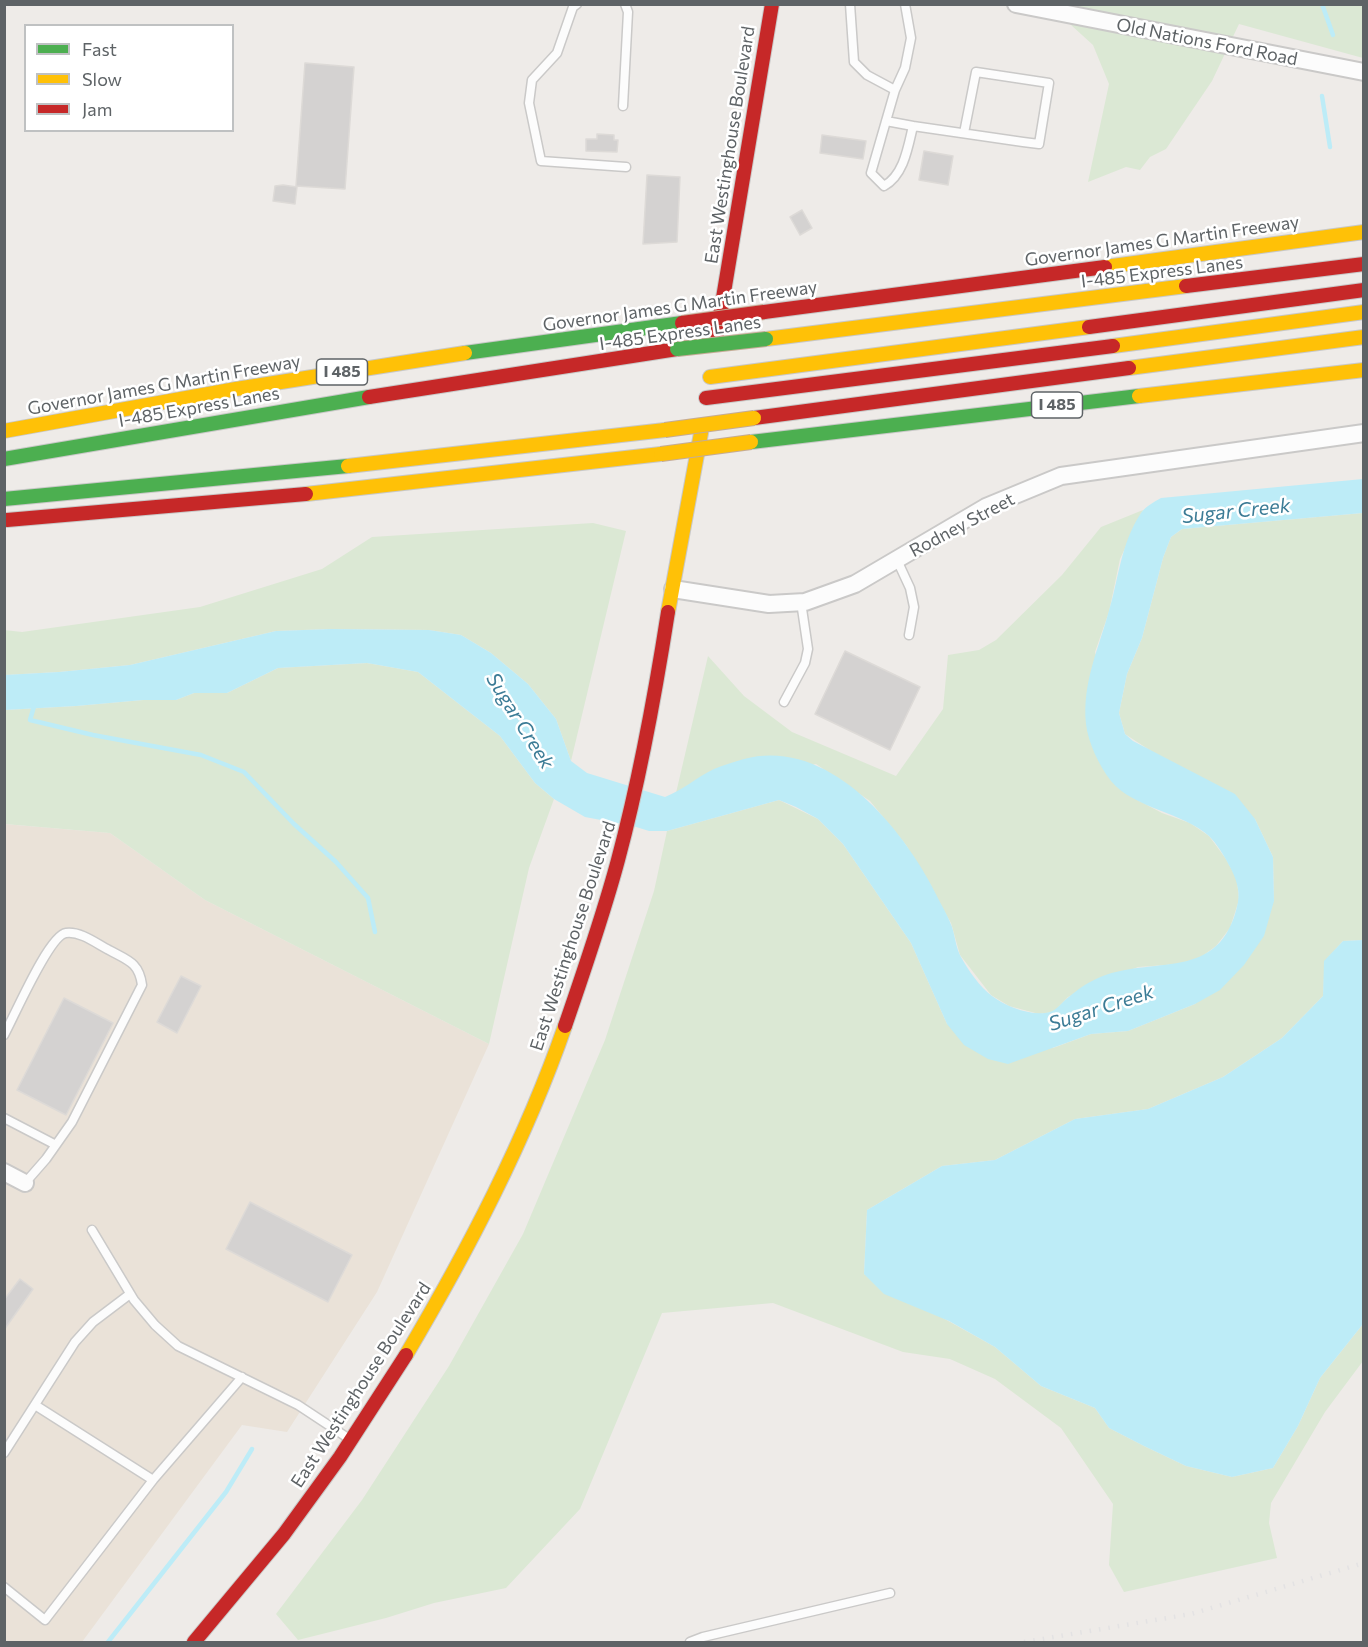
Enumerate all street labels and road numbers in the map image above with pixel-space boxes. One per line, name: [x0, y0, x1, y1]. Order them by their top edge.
street label: Old Nations Ford Road: [1115, 14, 1299, 70]
street label: East Westinghouse Boulevard: [701, 25, 759, 265]
street label: Governor James G Martin Freeway: [1023, 211, 1301, 271]
street label: I-485 Express Lanes: [1080, 251, 1244, 293]
street label: Governor James G Martin Freeway: [541, 276, 819, 336]
street label: I-485 Express Lanes: [598, 311, 762, 355]
street label: Governor James G Martin Freeway: [26, 350, 302, 420]
road number: I 485: [316, 359, 368, 385]
street label: I-485 Express Lanes: [117, 382, 281, 432]
road number: I 485: [1032, 392, 1082, 418]
street label: Rodney Street: [906, 488, 1018, 562]
street label: East Westinghouse Boulevard: [526, 818, 620, 1054]
street label: East Westinghouse Boulevard: [287, 1278, 435, 1492]

